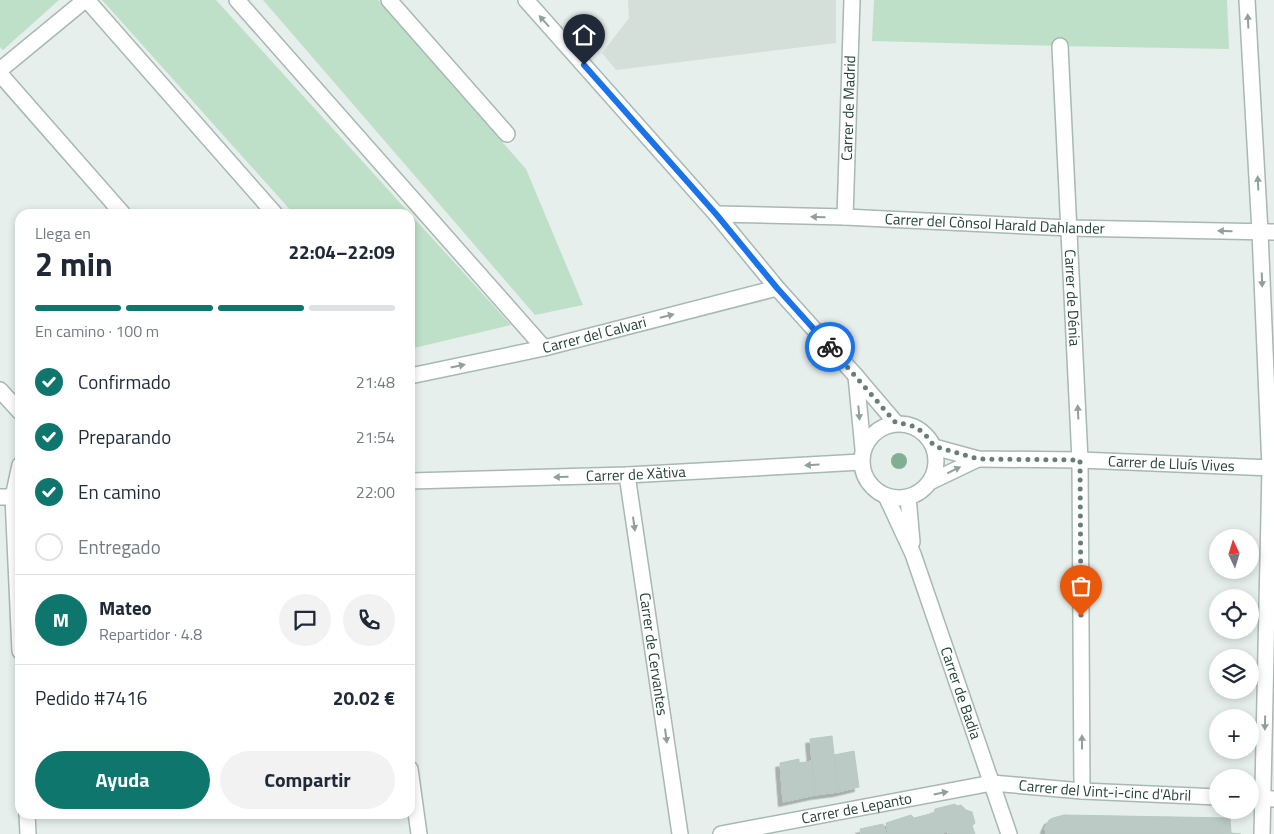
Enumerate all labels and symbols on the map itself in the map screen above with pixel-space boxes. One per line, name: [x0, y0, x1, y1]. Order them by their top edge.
one-way arrow: [1243, 12, 1251, 28]
pin: [563, 14, 605, 65]
one-way arrow: [538, 15, 550, 27]
street label: Carrer de Madrid: [835, 55, 861, 161]
one-way arrow: [1253, 175, 1261, 191]
street label: Carrer del Cònsol Harald Dahlander: [884, 207, 1105, 240]
one-way arrow: [810, 212, 826, 220]
one-way arrow: [1217, 227, 1233, 235]
street label: Carrer de Dénia: [1059, 249, 1087, 347]
one-way arrow: [1259, 273, 1267, 289]
street label: Carrer del Calvari: [540, 310, 649, 359]
one-way arrow: [659, 312, 674, 320]
courier: [805, 322, 855, 372]
one-way arrow: [450, 361, 466, 369]
one-way arrow: [1073, 403, 1081, 419]
one-way arrow: [855, 405, 863, 421]
street label: Carrer de Lluís Vives: [1108, 449, 1235, 477]
street label: Carrer de Xàtiva: [586, 460, 687, 487]
one-way arrow: [804, 462, 820, 470]
one-way arrow: [947, 466, 961, 474]
one-way arrow: [552, 473, 568, 481]
one-way arrow: [630, 516, 638, 532]
north arrow: [1209, 529, 1259, 579]
pin: [1060, 565, 1102, 616]
street label: Carrer de Cervantes: [633, 591, 674, 717]
street label: Carrer de Badia: [935, 644, 988, 743]
one-way arrow: [1261, 715, 1269, 731]
one-way arrow: [662, 729, 670, 745]
one-way arrow: [1077, 734, 1085, 750]
street label: Carrer del Vint-i-cinc d'Abril: [1018, 773, 1192, 807]
street label: Carrer de Lepanto: [799, 786, 914, 830]
one-way arrow: [933, 789, 949, 797]

